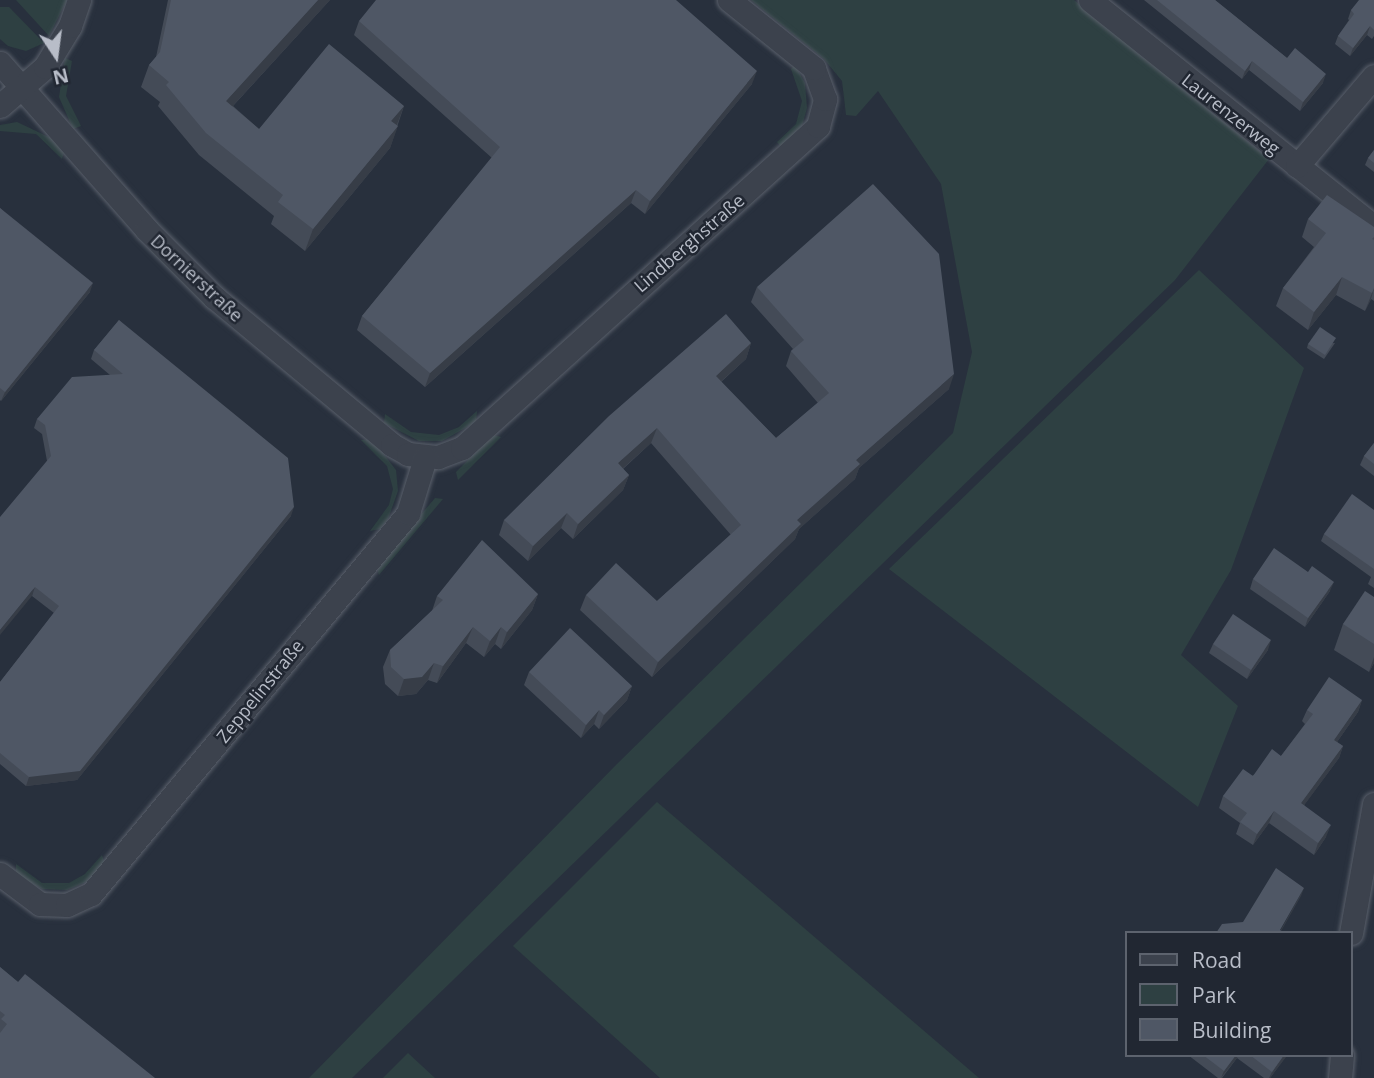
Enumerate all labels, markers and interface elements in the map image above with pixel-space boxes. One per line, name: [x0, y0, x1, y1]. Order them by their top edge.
north arrow: [21, 21, 91, 91]
text: N: [50, 62, 71, 91]
street label: Laurenzerweg: [1178, 69, 1284, 159]
street label: Lindberghstraße: [629, 189, 749, 297]
street label: Dornierstraße: [146, 230, 248, 326]
street label: Zeppelinstraße: [212, 635, 308, 747]
legend: [1126, 931, 1353, 1057]
text: Road: [1192, 946, 1242, 974]
text: Park: [1192, 981, 1236, 1009]
text: Building: [1192, 1016, 1271, 1044]

